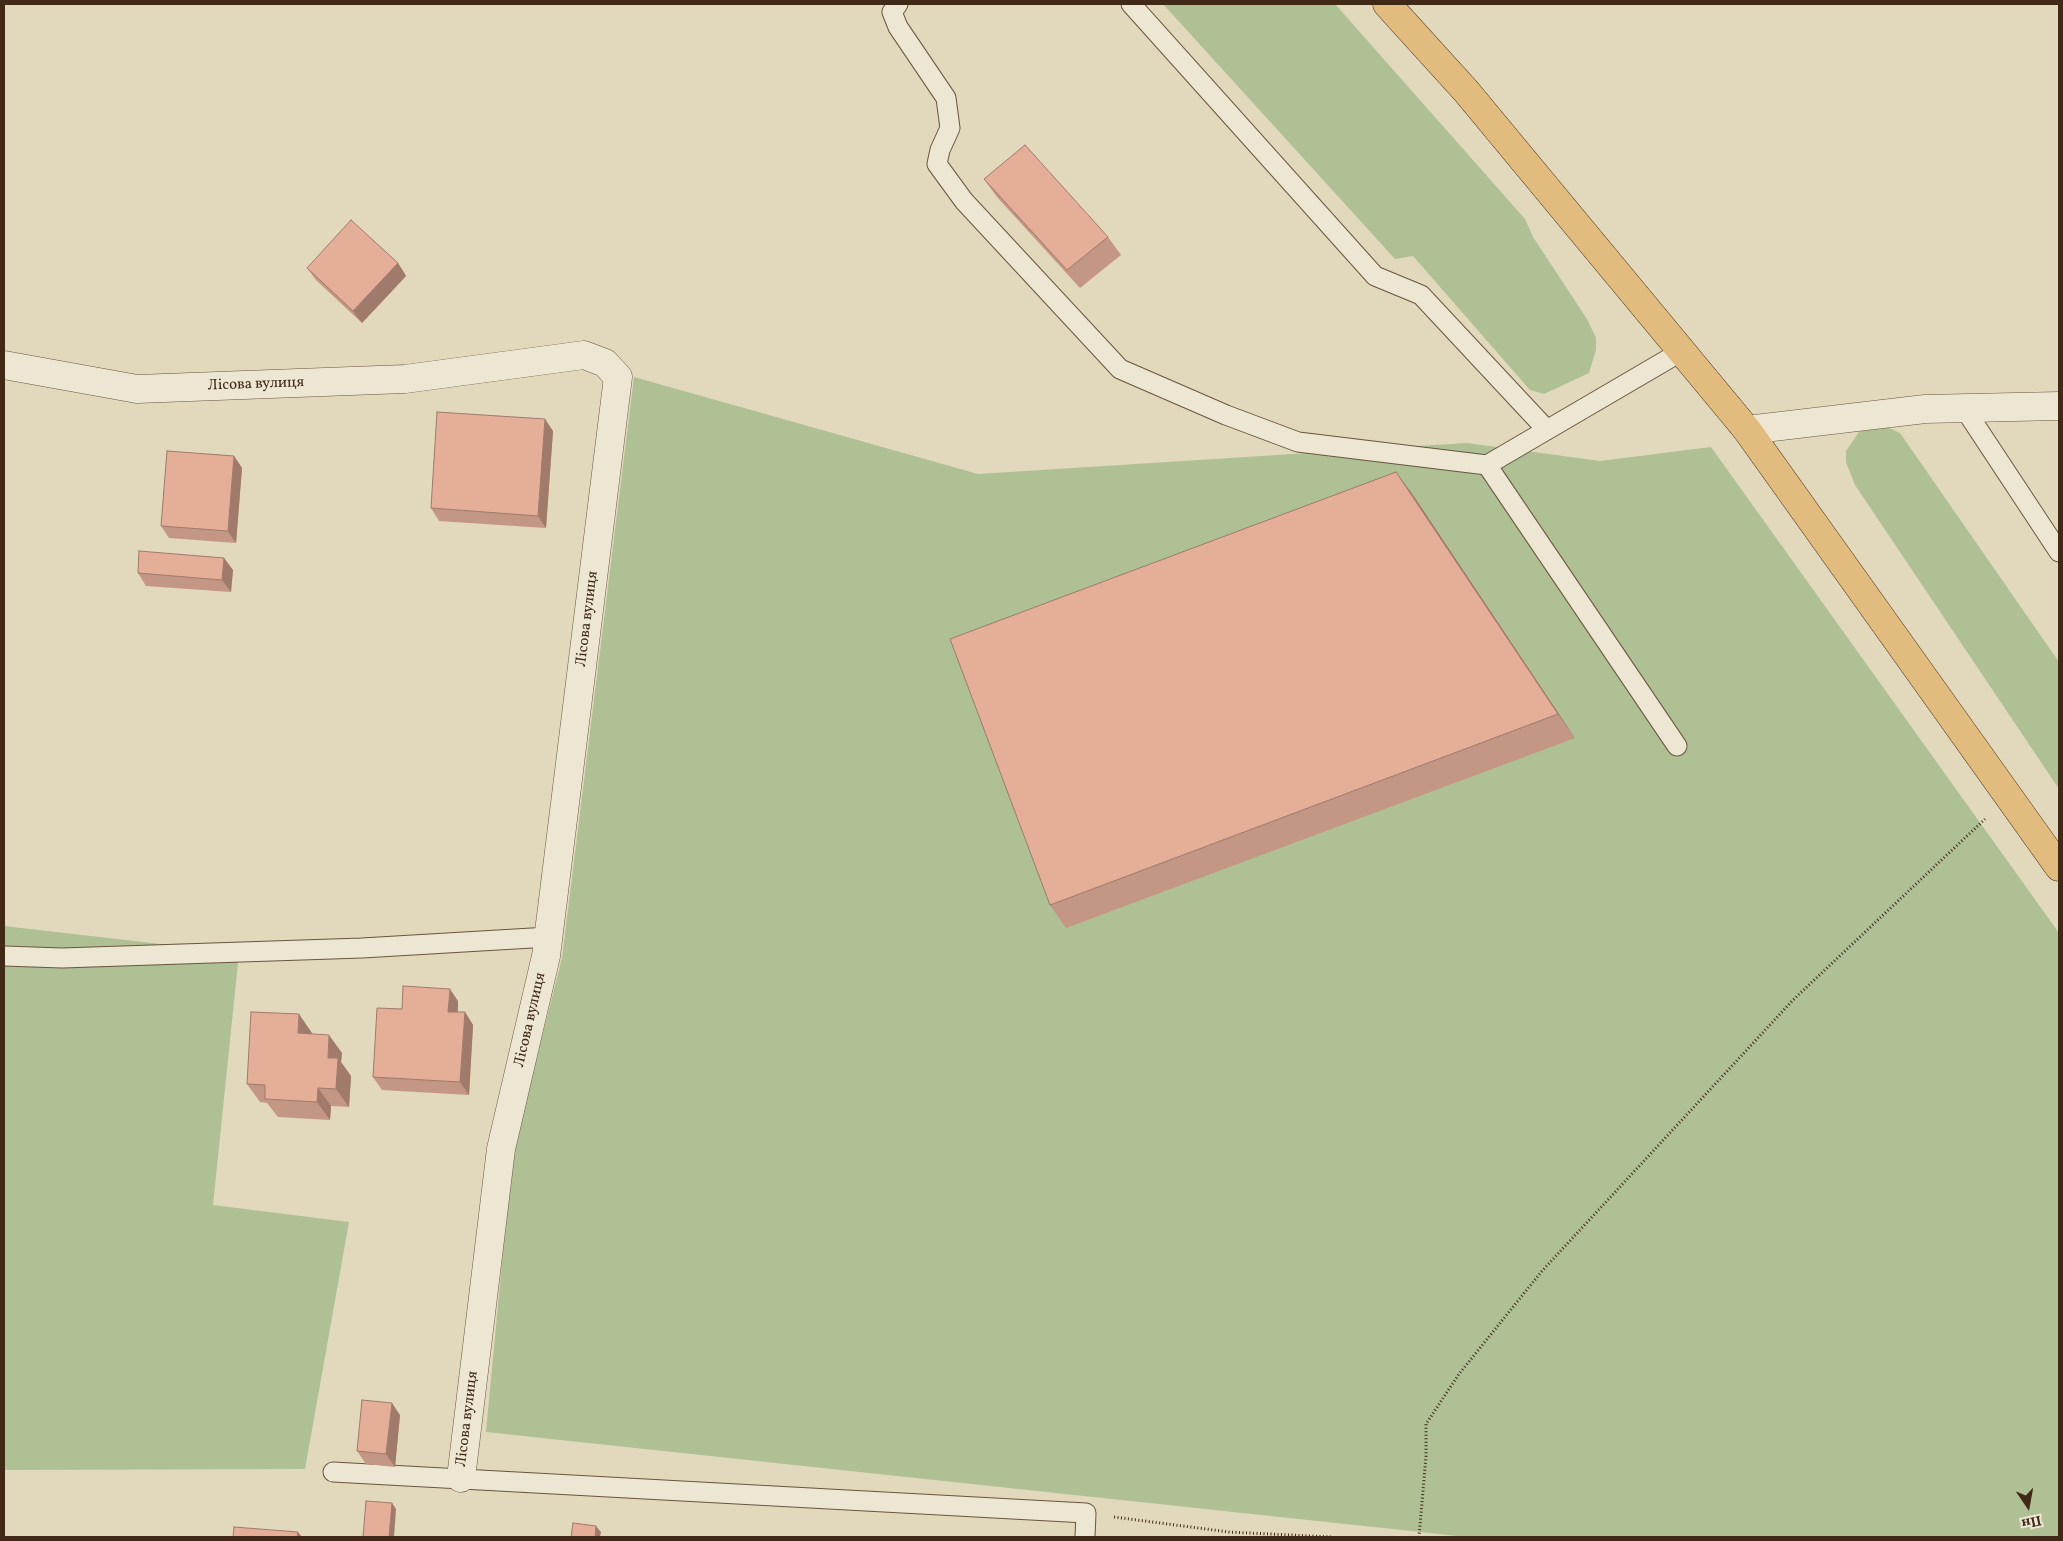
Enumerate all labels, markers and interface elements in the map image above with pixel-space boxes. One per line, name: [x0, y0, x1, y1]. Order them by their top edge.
street label: Лісова вулиця: [207, 374, 305, 396]
street label: Лісова вулиця: [573, 570, 603, 668]
street label: Лісова вулиця: [511, 971, 551, 1069]
street label: Лісова вулиця: [453, 1370, 483, 1468]
north arrow: [2003, 1481, 2053, 1531]
text: Пн: [2020, 1510, 2043, 1533]

